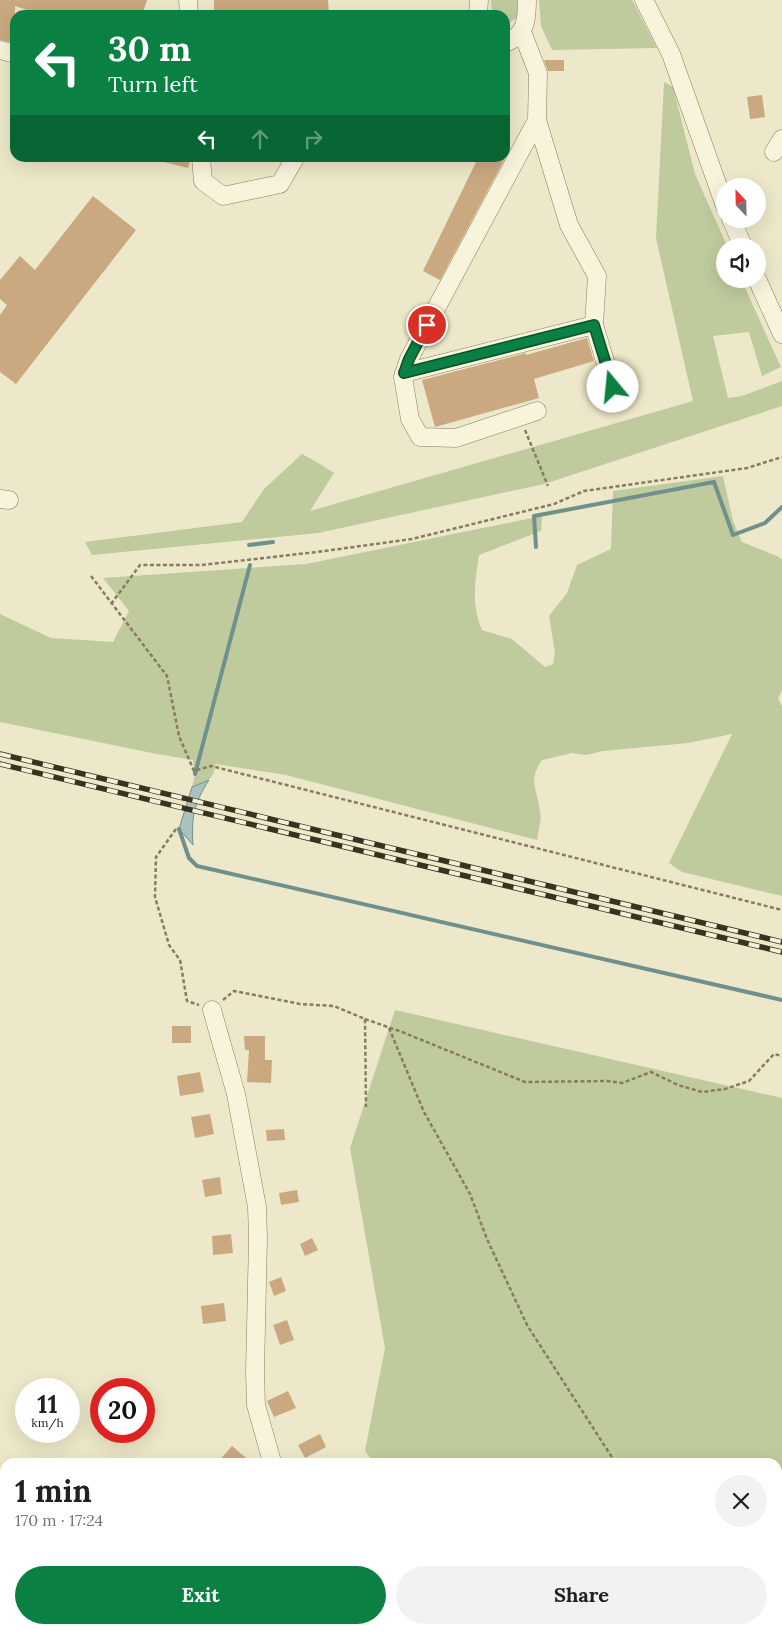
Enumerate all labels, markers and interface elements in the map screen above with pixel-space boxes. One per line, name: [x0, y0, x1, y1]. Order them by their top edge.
text: 30 m: [108, 26, 191, 71]
icon: left: [25, 30, 90, 95]
text: Turn left: [108, 70, 198, 98]
icon: left: [193, 125, 221, 153]
icon: ahead: [246, 125, 274, 153]
icon: right: [299, 125, 327, 153]
north arrow: [716, 178, 766, 228]
map controls: [716, 178, 766, 288]
button: sound: [716, 238, 766, 288]
pin: [406, 304, 448, 346]
icon: arrive: [413, 311, 441, 339]
position arrow: [586, 360, 638, 412]
speed limit sign: 20: [90, 1378, 155, 1443]
text: 11: [37, 1388, 58, 1420]
text: km/h: [31, 1415, 64, 1430]
text: 1 min: [15, 1472, 92, 1510]
button: close: [715, 1475, 767, 1527]
text: 170 m · 17:24: [15, 1510, 103, 1530]
button: Exit: [15, 1566, 386, 1624]
button: Share: [396, 1566, 767, 1624]

